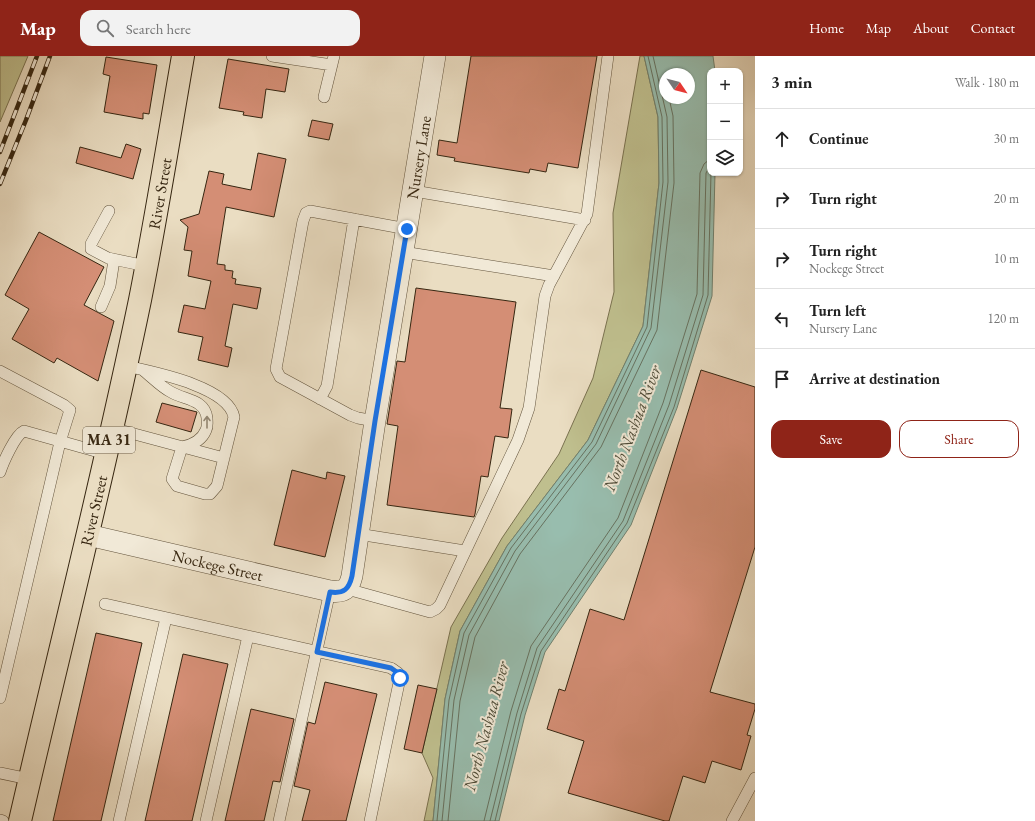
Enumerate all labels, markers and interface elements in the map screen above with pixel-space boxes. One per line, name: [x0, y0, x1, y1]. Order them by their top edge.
search box: [80, 10, 360, 46]
text: Map: [20, 16, 56, 41]
icon: search: [94, 17, 116, 39]
text: Search here: [126, 19, 191, 38]
text: Home: [809, 19, 844, 37]
text: Map: [866, 19, 891, 37]
text: About: [913, 19, 949, 37]
text: Contact: [971, 19, 1015, 37]
north arrow: [659, 68, 695, 104]
map controls: [707, 68, 743, 176]
button: +: [707, 68, 743, 104]
text: 3 min: [771, 71, 812, 93]
text: Walk · 180 m: [955, 74, 1019, 91]
button: −: [707, 104, 743, 140]
street label: Nursery Lane: [402, 114, 436, 200]
icon: ahead: [771, 128, 793, 150]
text: Continue: [809, 129, 869, 148]
text: 30 m: [994, 130, 1019, 147]
button: layers: [707, 140, 743, 176]
street label: River Street: [143, 156, 177, 231]
icon: right: [771, 188, 793, 210]
text: Turn right: [809, 189, 877, 208]
text: 20 m: [994, 190, 1019, 207]
route end: [398, 220, 416, 238]
text: Turn right: [809, 241, 877, 260]
icon: right: [771, 248, 793, 270]
text: 10 m: [994, 250, 1019, 267]
text: Nockege Street: [809, 260, 884, 277]
text: Turn left: [809, 301, 866, 320]
icon: left: [771, 308, 793, 330]
text: 120 m: [988, 310, 1019, 327]
text: Nursery Lane: [809, 320, 877, 337]
water label: North Nashua River: [598, 361, 667, 495]
icon: arrive: [771, 368, 793, 390]
text: Arrive at destination: [809, 369, 940, 388]
one-way arrow: [203, 416, 211, 429]
button: Save: [771, 420, 891, 458]
button: Share: [899, 420, 1019, 458]
road number: MA 31: [83, 427, 135, 453]
street label: River Street: [75, 473, 112, 548]
street label: Nockege Street: [170, 545, 265, 586]
water label: North Nashua River: [458, 658, 514, 794]
route start: [391, 669, 409, 687]

